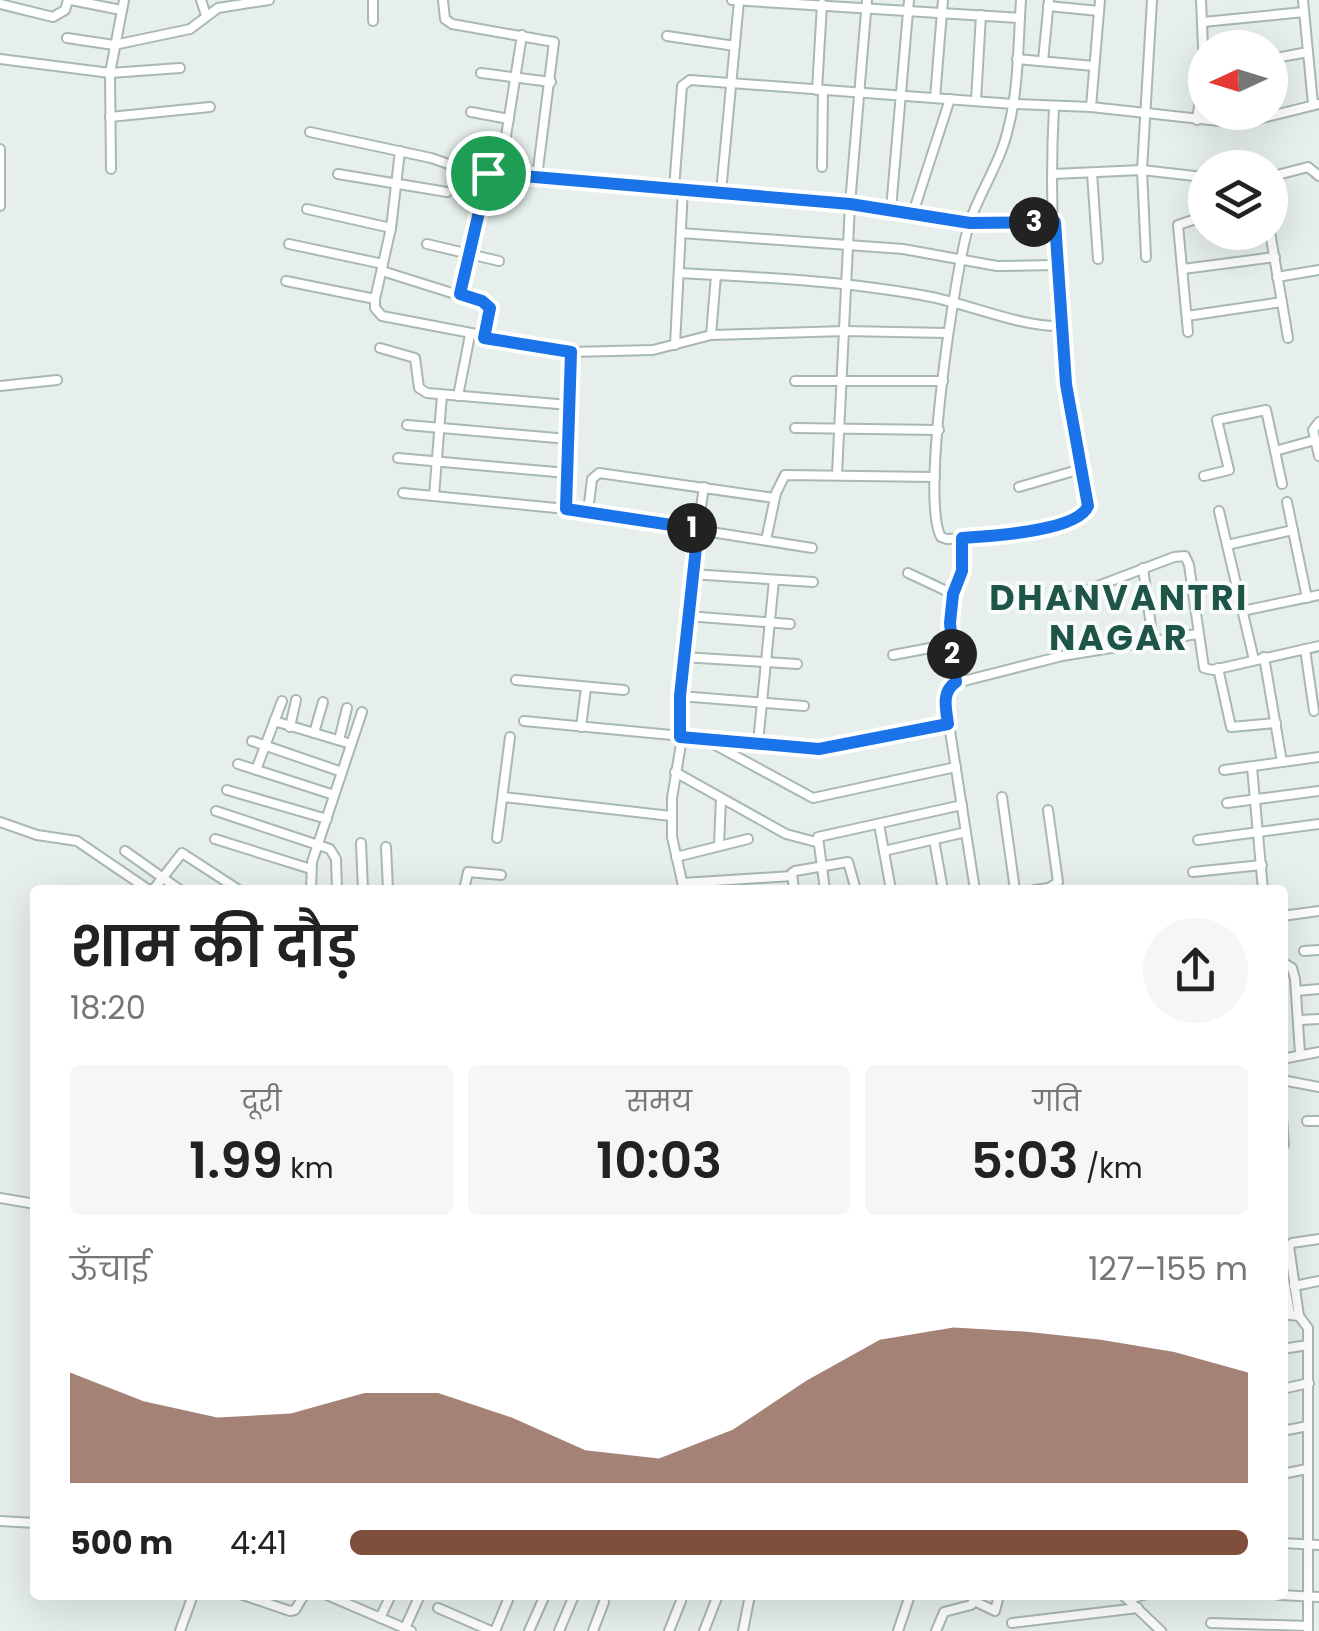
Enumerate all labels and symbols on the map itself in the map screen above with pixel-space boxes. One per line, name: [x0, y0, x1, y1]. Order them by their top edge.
north arrow: [1188, 30, 1288, 130]
pin: [446, 131, 531, 216]
pin: 3: [1009, 197, 1059, 247]
pin: 1: [667, 503, 717, 553]
district label: DHANVANTRI NAGAR: [989, 573, 1249, 662]
pin: 2: [927, 629, 977, 679]

